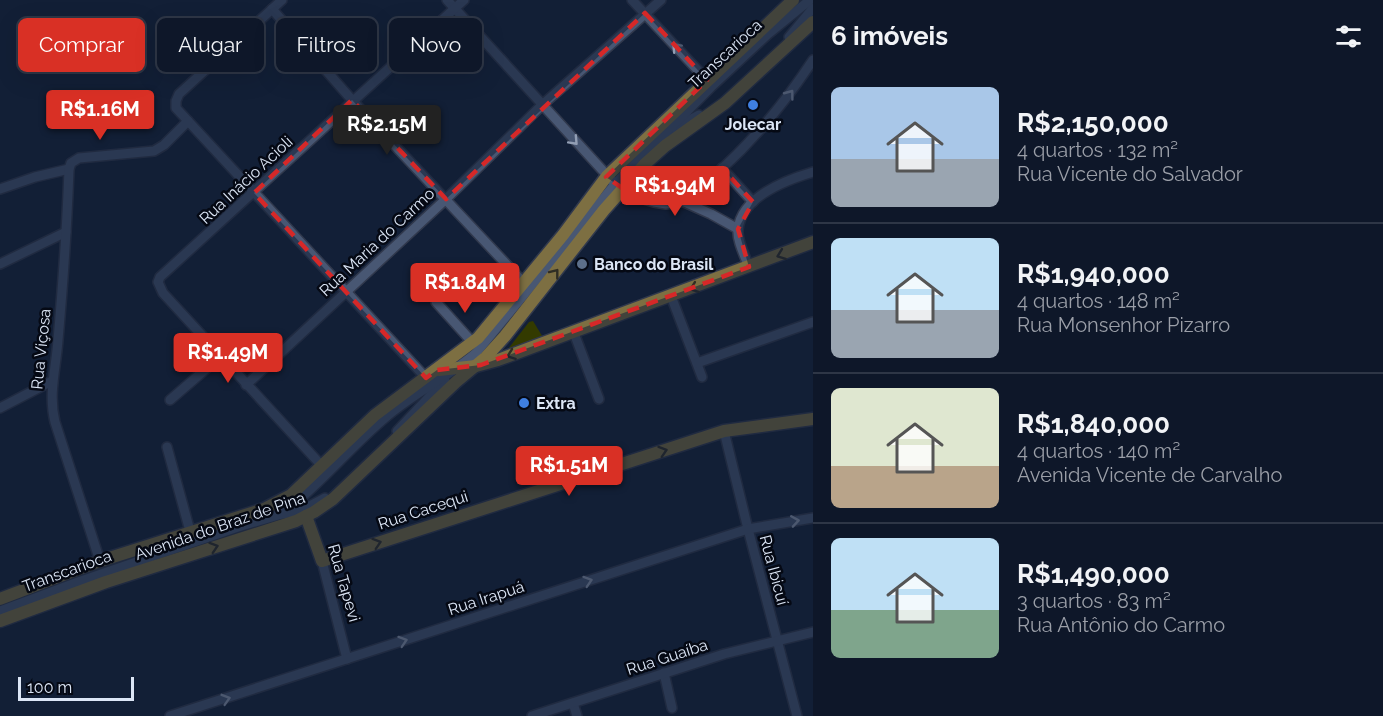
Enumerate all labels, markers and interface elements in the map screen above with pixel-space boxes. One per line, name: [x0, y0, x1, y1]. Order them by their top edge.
street label: Transcarioca: [684, 15, 766, 93]
chip: Comprar: [18, 18, 145, 72]
chip: Alugar: [157, 18, 264, 72]
chip: Filtros: [276, 18, 377, 72]
chip: Novo: [389, 18, 482, 72]
icon: filters: [1332, 20, 1365, 53]
text: 6 imóveis: [831, 21, 948, 51]
one-way arrow: [672, 43, 683, 54]
pin: R$1.16M: [45, 90, 155, 141]
one-way arrow: [782, 90, 793, 101]
text: R$1.16M: [60, 97, 140, 121]
marker: Jolecar: [746, 98, 760, 112]
pin: R$2.15M: [332, 105, 442, 156]
text: R$2,150,000: [1017, 108, 1169, 138]
icon: home: [879, 111, 951, 183]
text: R$2.15M: [347, 112, 427, 136]
place label: Jolecar: [725, 115, 781, 134]
street label: Rua Inácio Acioli: [196, 132, 296, 228]
one-way arrow: [567, 134, 578, 145]
text: 4 quartos · 132 m²: [1017, 138, 1178, 162]
text: Rua Vicente do Salvador: [1017, 162, 1243, 186]
pin: R$1.94M: [620, 166, 730, 217]
text: R$1.94M: [635, 173, 715, 197]
street label: Rua Maria do Carmo: [316, 184, 438, 300]
one-way arrow: [776, 247, 787, 260]
place label: Banco do Brasil: [594, 255, 714, 274]
marker: Banco do Brasil: [575, 257, 589, 271]
text: R$1,940,000: [1017, 259, 1170, 289]
icon: home: [879, 262, 951, 334]
pin: R$1.84M: [410, 263, 520, 314]
one-way arrow: [547, 269, 558, 280]
text: R$1.84M: [424, 270, 506, 294]
one-way arrow: [689, 280, 700, 293]
text: 4 quartos · 148 m²: [1017, 289, 1180, 313]
street label: Rua Viçosa: [27, 308, 55, 390]
text: Rua Monsenhor Pizarro: [1017, 313, 1230, 337]
pin: R$1.49M: [173, 333, 283, 384]
text: R$1.49M: [188, 340, 268, 364]
one-way arrow: [506, 348, 517, 361]
place label: Extra: [536, 394, 576, 413]
marker: Extra: [517, 396, 531, 410]
text: R$1,840,000: [1017, 409, 1170, 439]
icon: home: [879, 412, 951, 484]
text: 4 quartos · 140 m²: [1017, 439, 1180, 463]
one-way arrow: [657, 445, 668, 458]
pin: R$1.51M: [514, 446, 624, 497]
text: R$1.51M: [530, 453, 608, 477]
text: Avenida Vicente de Carvalho: [1017, 463, 1282, 487]
street label: Rua Cacequi: [376, 487, 470, 533]
street label: Avenida do Braz de Pina: [132, 488, 308, 564]
one-way arrow: [790, 515, 800, 528]
street label: Rua Ibicuí: [756, 533, 793, 608]
one-way arrow: [371, 537, 382, 550]
one-way arrow: [208, 541, 219, 554]
street label: Rua Tapevi: [324, 542, 364, 624]
street label: Transcarioca: [20, 546, 114, 596]
text: R$1,490,000: [1017, 559, 1170, 589]
icon: home: [879, 562, 951, 634]
one-way arrow: [582, 575, 593, 588]
street label: Rua Irapuá: [445, 577, 527, 619]
text: 3 quartos · 83 m²: [1017, 589, 1171, 613]
text: Rua Antônio do Carmo: [1017, 613, 1225, 637]
street label: Rua Guaíba: [624, 635, 710, 679]
one-way arrow: [397, 636, 408, 649]
scale bar: [18, 674, 134, 702]
text: 100 m: [27, 678, 72, 697]
one-way arrow: [220, 694, 231, 706]

